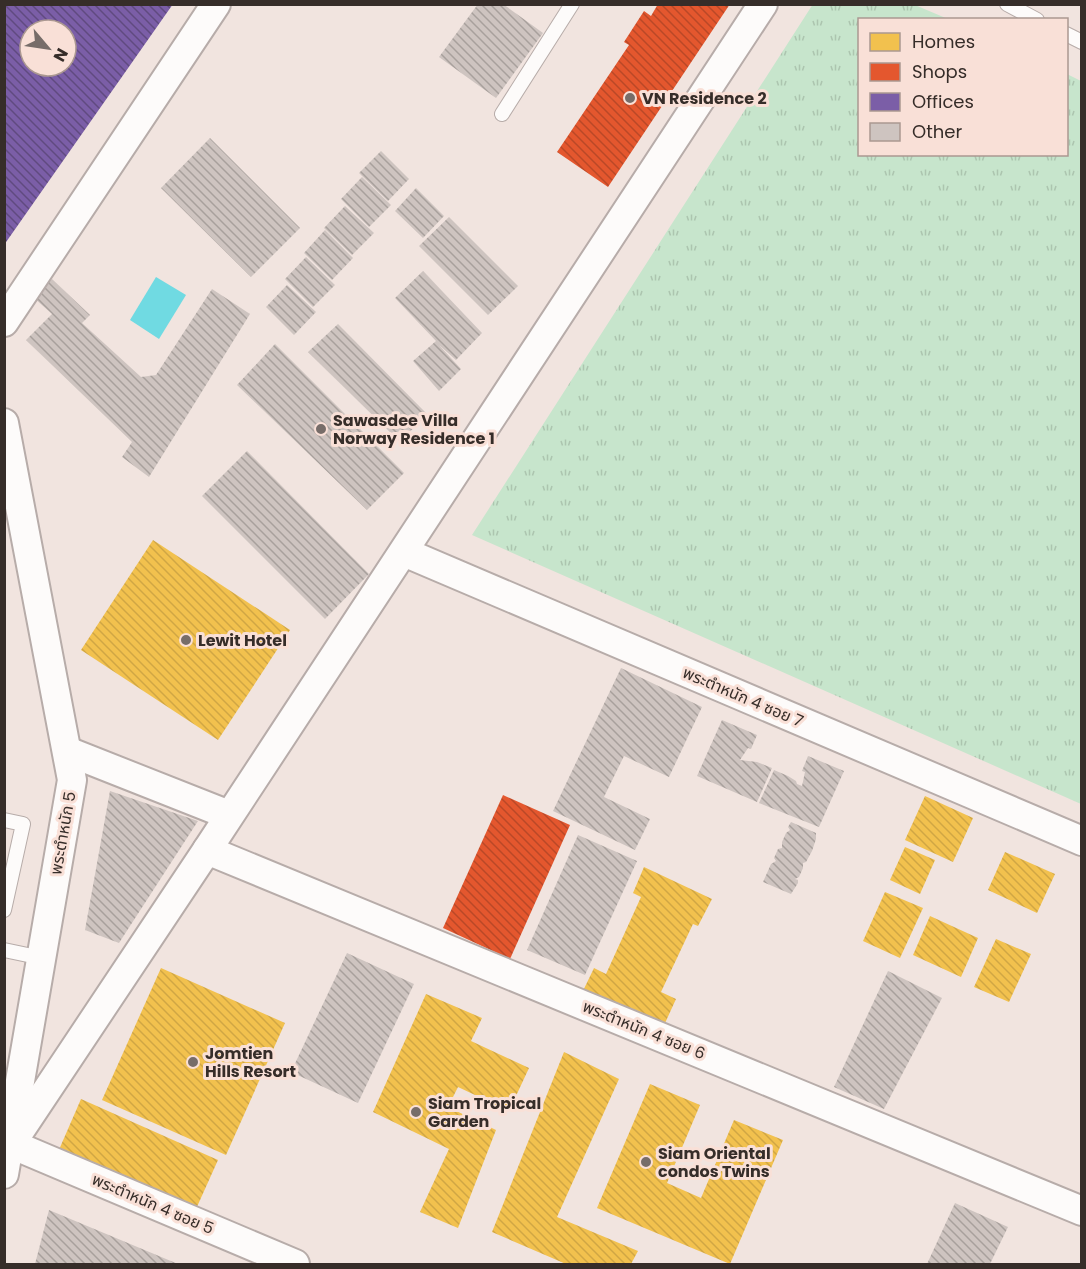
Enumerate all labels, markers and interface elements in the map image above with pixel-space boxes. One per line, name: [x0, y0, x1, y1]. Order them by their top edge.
north arrow: [18, 18, 78, 78]
legend: [858, 18, 1068, 156]
text: Homes: [912, 29, 975, 54]
text: N: [48, 44, 74, 66]
text: Shops: [912, 59, 967, 84]
place label: VN Residence 2: [642, 87, 767, 110]
text: Offices: [912, 89, 974, 114]
marker: VN Residence 2: [623, 91, 637, 105]
text: Other: [912, 119, 962, 144]
place label: Sawasdee Villa Norway Residence 1: [333, 409, 495, 450]
marker: Sawasdee Villa Norway Residence 1: [314, 422, 328, 436]
place label: Lewit Hotel: [198, 629, 287, 652]
marker: Lewit Hotel: [179, 633, 193, 647]
street label: พระตำหนัก 4 ซอย 7: [679, 661, 807, 733]
street label: พระตำหนัก 5: [44, 790, 82, 876]
street label: พระตำหนัก 4 ซอย 6: [579, 995, 709, 1065]
place label: Jomtien Hills Resort: [205, 1042, 296, 1083]
marker: Jomtien Hills Resort: [186, 1055, 200, 1069]
place label: Siam Tropical Garden: [428, 1092, 541, 1133]
marker: Siam Tropical Garden: [409, 1105, 423, 1119]
place label: Siam Oriental condos Twins: [658, 1142, 771, 1183]
marker: Siam Oriental condos Twins: [639, 1155, 653, 1169]
street label: พระตำหนัก 4 ซอย 5: [89, 1168, 217, 1240]

